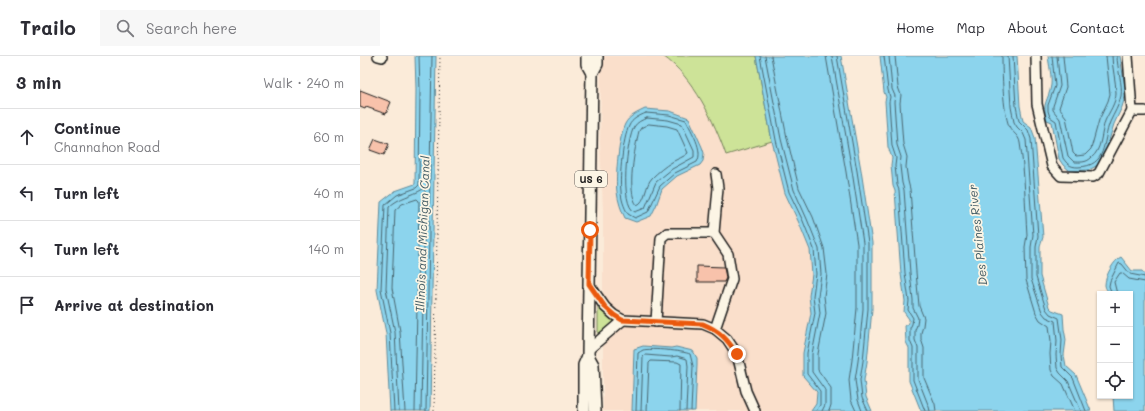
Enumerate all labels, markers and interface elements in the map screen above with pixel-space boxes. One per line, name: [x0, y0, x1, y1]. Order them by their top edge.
search box: [100, 10, 380, 46]
text: Trailo: [20, 15, 76, 40]
icon: search: [114, 17, 136, 39]
text: Search here: [146, 18, 237, 38]
text: Home: [896, 18, 934, 37]
text: Map: [956, 18, 985, 37]
text: About: [1007, 18, 1048, 37]
text: Contact: [1070, 18, 1125, 37]
text: 3 min: [16, 71, 61, 93]
text: Walk · 240 m: [263, 74, 344, 91]
text: Continue: [54, 118, 121, 138]
icon: ahead: [16, 126, 38, 148]
text: 60 m: [314, 128, 344, 145]
text: Channahon Road: [54, 138, 160, 155]
water label: Illinois and Michigan Canal: [411, 156, 433, 312]
road number: US 6: [575, 171, 607, 187]
icon: left: [16, 182, 38, 204]
text: Turn left: [54, 183, 119, 203]
text: 40 m: [314, 184, 344, 201]
water label: Des Plaines River: [964, 184, 990, 286]
route start: [581, 221, 599, 239]
icon: left: [16, 238, 38, 260]
text: Turn left: [54, 239, 119, 259]
text: 140 m: [308, 240, 344, 257]
map controls: [1097, 291, 1133, 399]
button: +: [1097, 291, 1133, 327]
icon: arrive: [16, 294, 38, 316]
text: Arrive at destination: [54, 295, 214, 315]
button: −: [1097, 327, 1133, 363]
route end: [728, 345, 746, 363]
button: locate: [1097, 363, 1133, 399]

